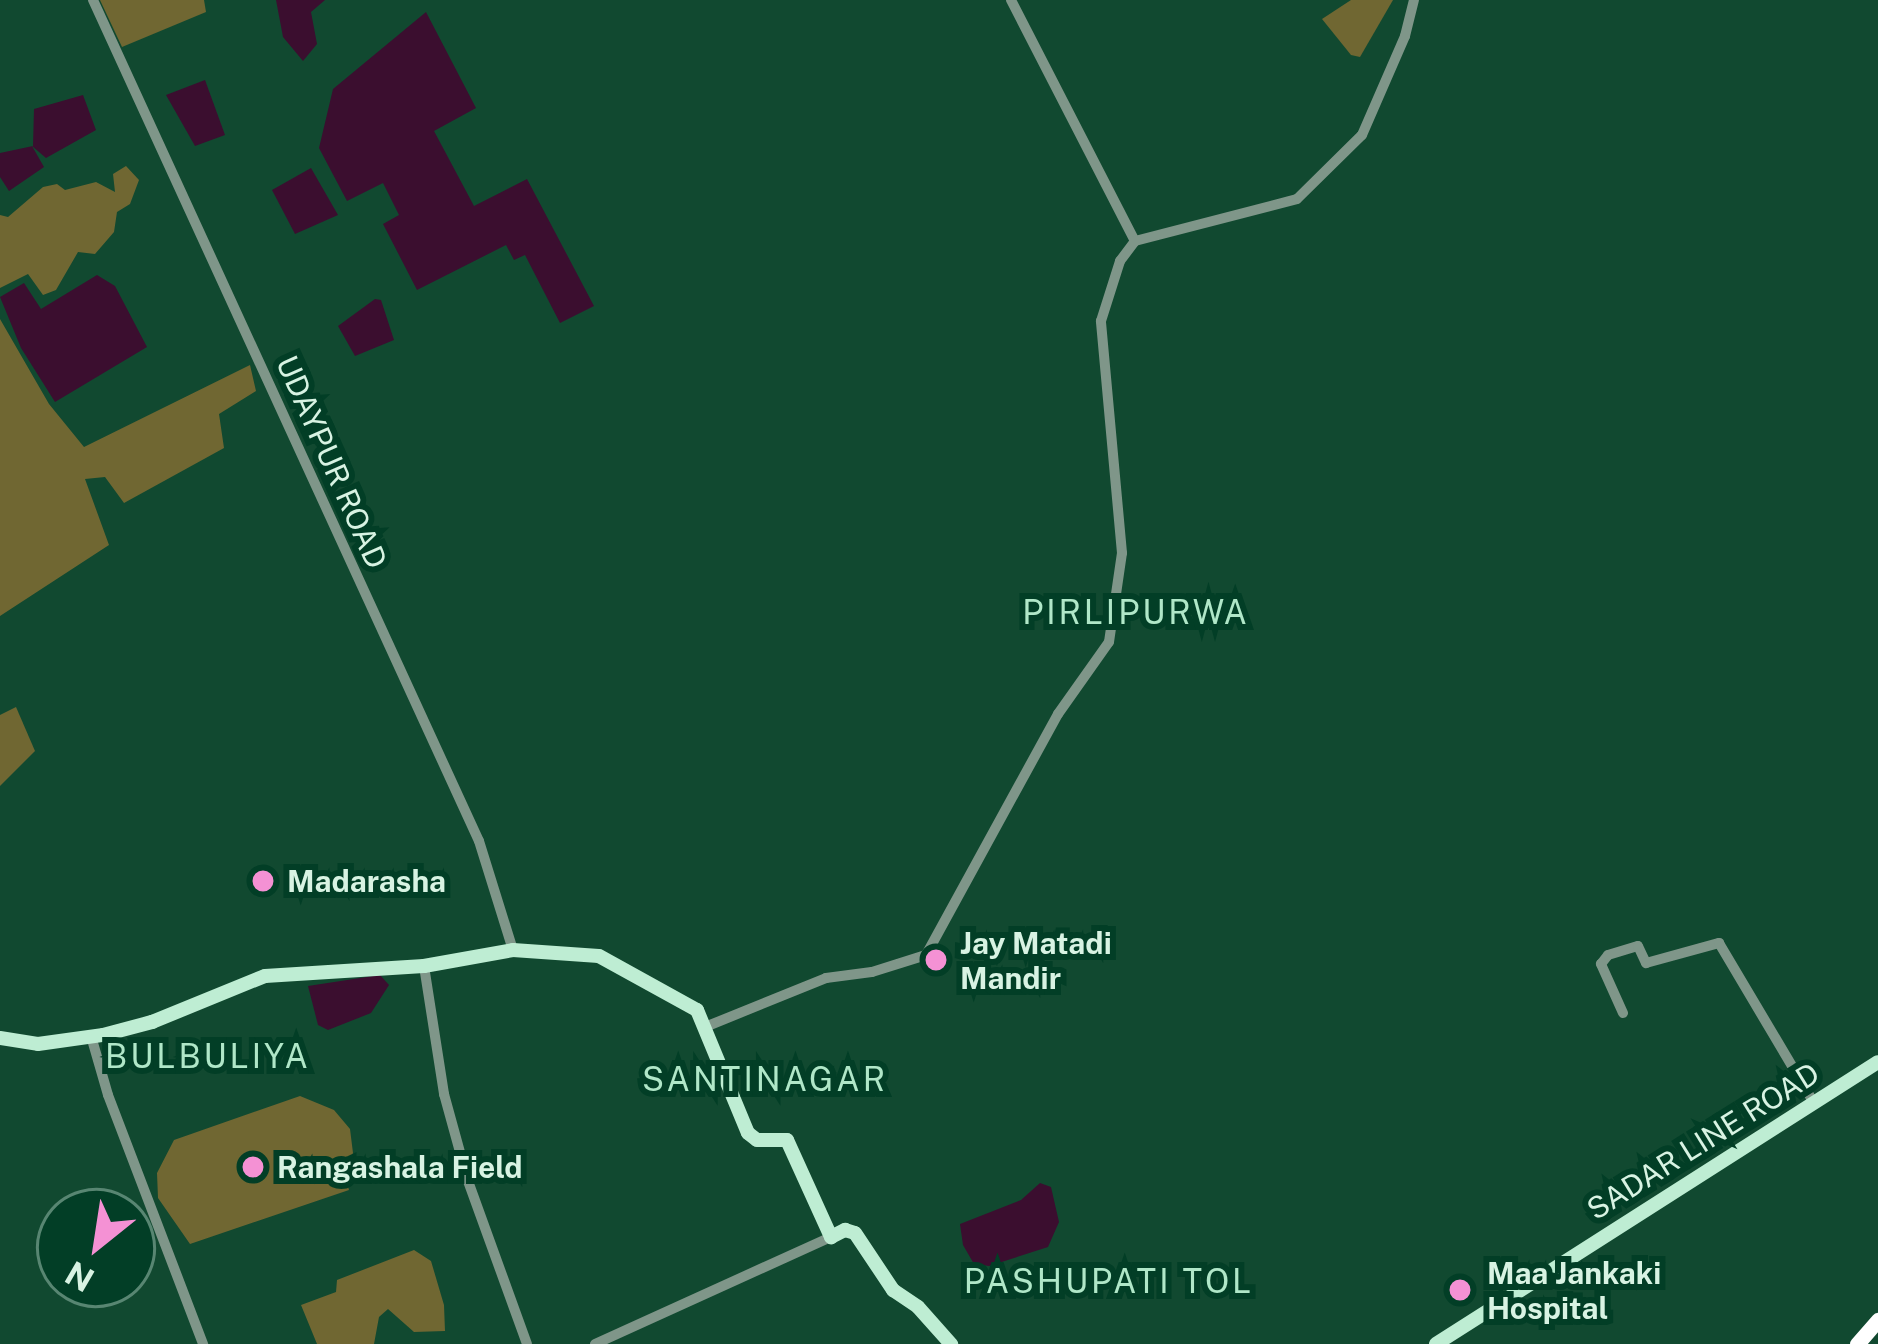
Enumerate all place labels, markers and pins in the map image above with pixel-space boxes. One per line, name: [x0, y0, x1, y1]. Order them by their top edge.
place label: Madarasha: [287, 863, 446, 899]
marker: Madarasha: [250, 868, 276, 894]
place label: Jay Matadi Mandir: [960, 925, 1112, 996]
marker: Jay Matadi Mandir: [923, 947, 949, 973]
place label: Rangashala Field: [277, 1149, 522, 1185]
marker: Rangashala Field: [240, 1154, 266, 1180]
place label: Maa Jankaki Hospital: [1487, 1255, 1661, 1326]
marker: Maa Jankaki Hospital: [1444, 1274, 1476, 1306]

